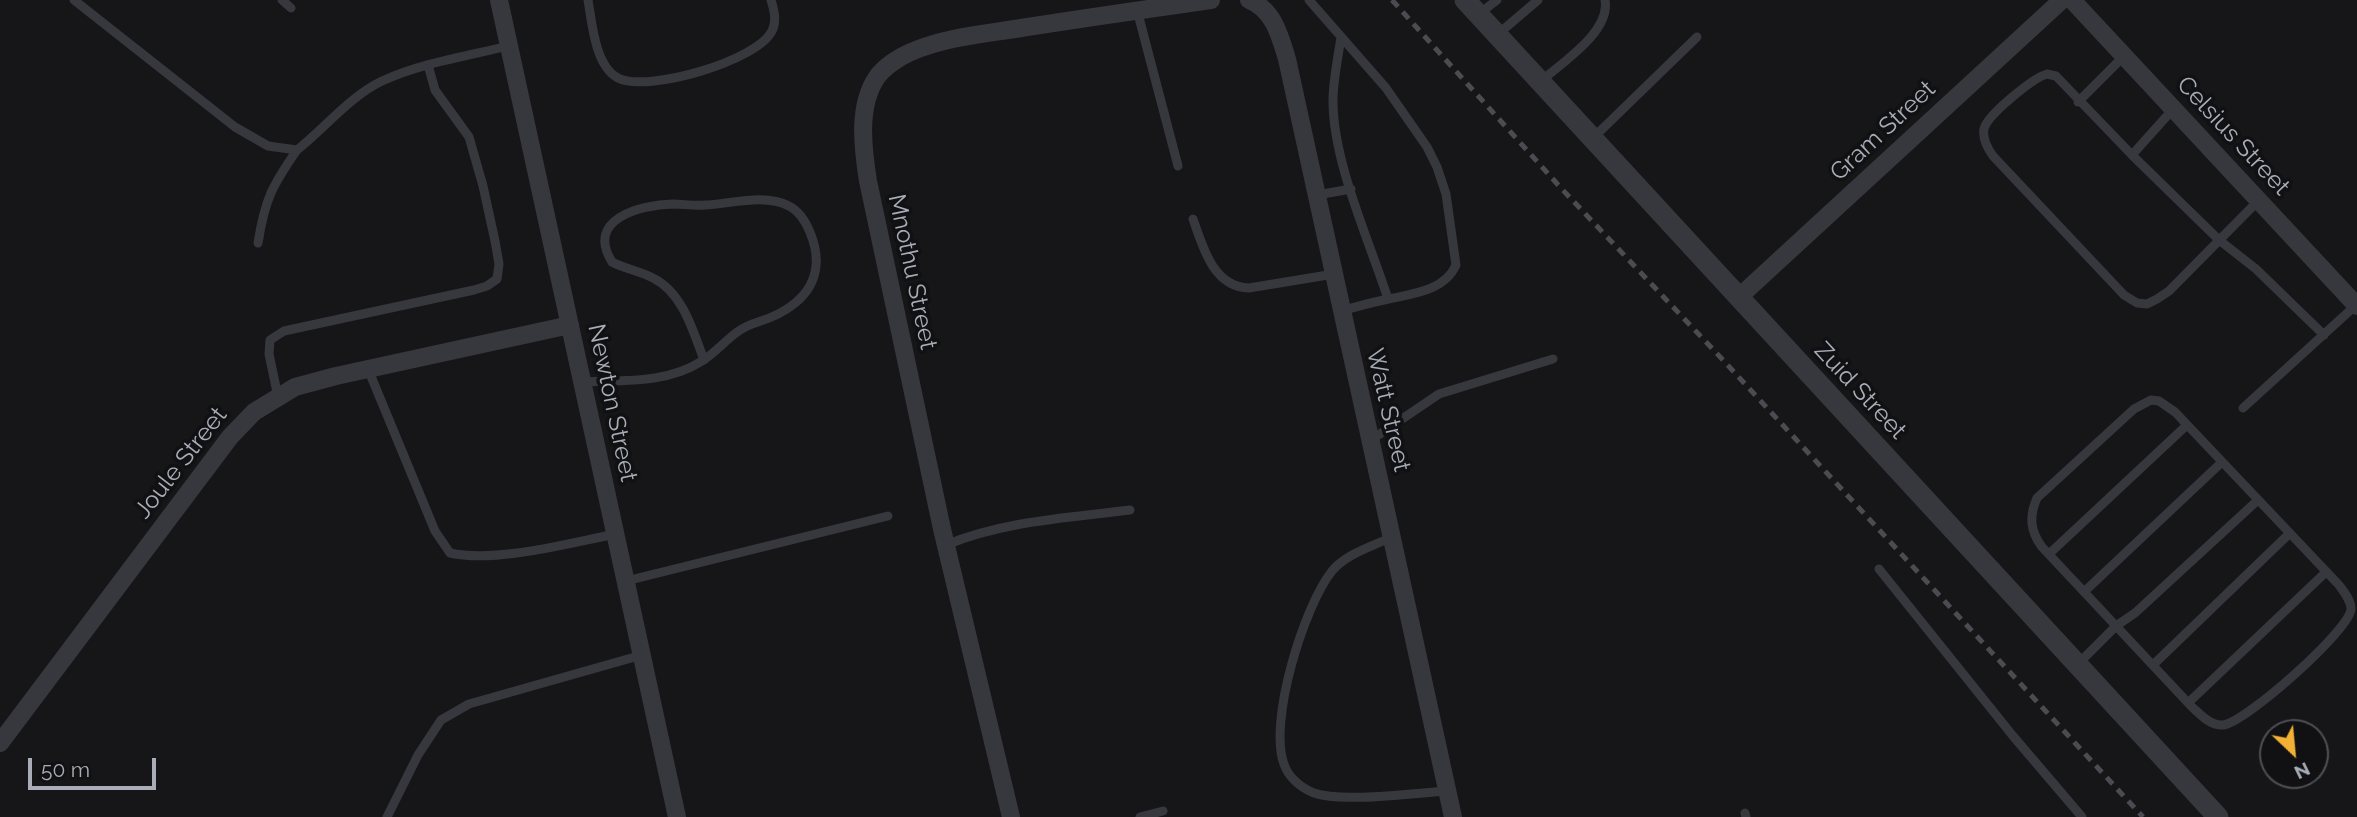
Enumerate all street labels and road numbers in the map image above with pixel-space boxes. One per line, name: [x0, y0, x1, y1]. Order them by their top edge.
street label: Celsius Street: [2170, 70, 2296, 202]
street label: Gram Street: [1824, 75, 1942, 187]
street label: Mnothu Street: [881, 192, 943, 352]
street label: Newton Street: [581, 322, 643, 484]
street label: Zuid Street: [1808, 337, 1912, 445]
street label: Watt Street: [1360, 346, 1416, 474]
street label: Joule Street: [129, 402, 233, 524]

